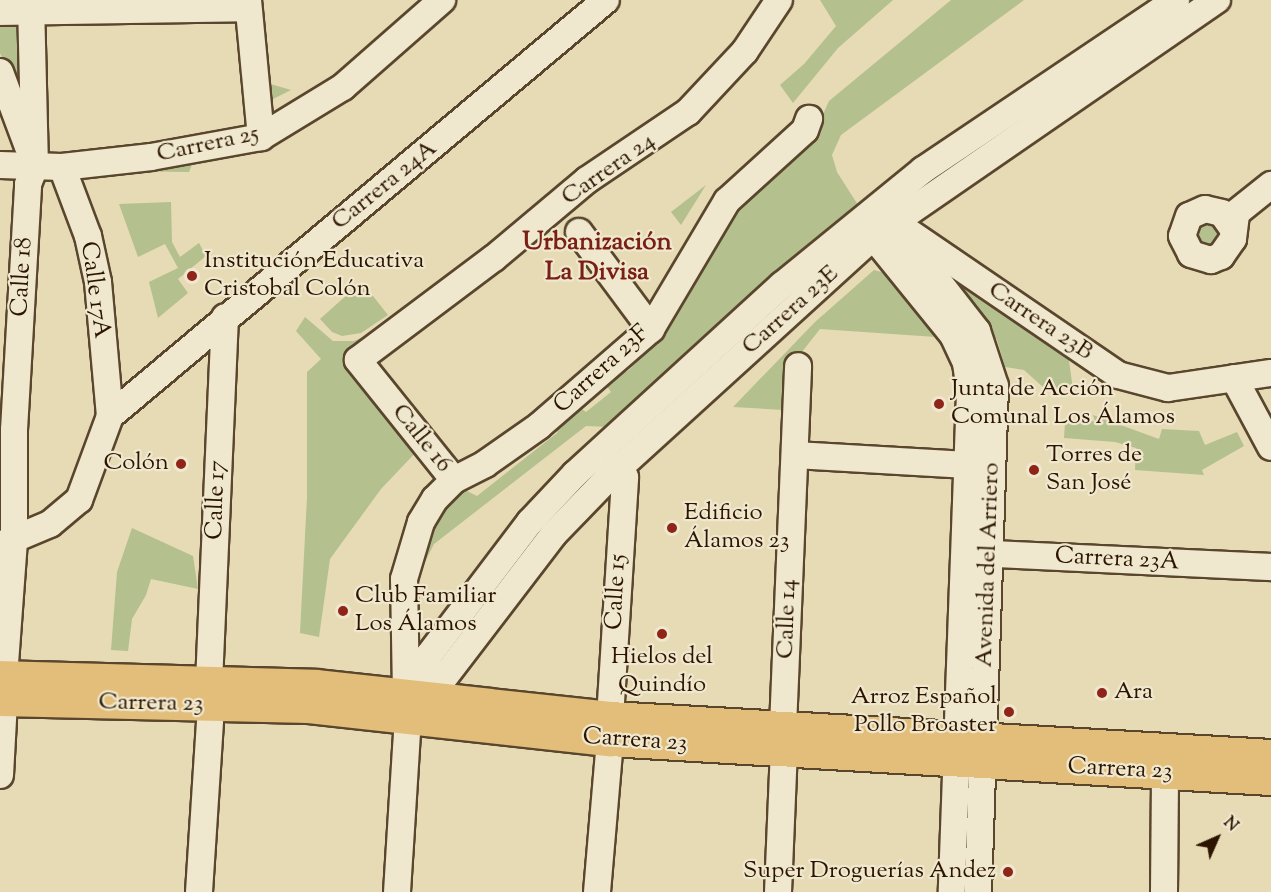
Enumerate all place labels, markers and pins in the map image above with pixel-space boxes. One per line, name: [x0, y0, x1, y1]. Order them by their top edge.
place label: Institución Educativa Cristobal Colón: [204, 248, 424, 304]
marker: Institución Educativa Cristobal Colón: [185, 269, 199, 283]
place label: Junta de Acción Comunal Los Álamos: [951, 376, 1175, 432]
marker: Junta de Acción Comunal Los Álamos: [932, 397, 946, 411]
place label: Torres de San José: [1046, 442, 1142, 498]
place label: Colón: [104, 450, 169, 478]
marker: Colón: [174, 457, 188, 471]
marker: Torres de San José: [1027, 463, 1041, 477]
place label: Edificio Álamos 23: [684, 500, 789, 556]
marker: Edificio Álamos 23: [665, 521, 679, 535]
place label: Club Familiar Los Álamos: [355, 583, 497, 639]
marker: Club Familiar Los Álamos: [336, 604, 350, 618]
marker: Hielos del Quindío: [655, 627, 669, 641]
place label: Hielos del Quindío: [611, 644, 713, 700]
place label: Ara: [1114, 679, 1153, 707]
place label: Arroz Español Pollo Broaster: [851, 684, 997, 740]
marker: Ara: [1095, 686, 1109, 700]
marker: Arroz Español Pollo Broaster: [1002, 705, 1016, 719]
place label: Super Droguerías Andez: [743, 858, 996, 886]
marker: Super Droguerías Andez: [1001, 865, 1015, 879]

